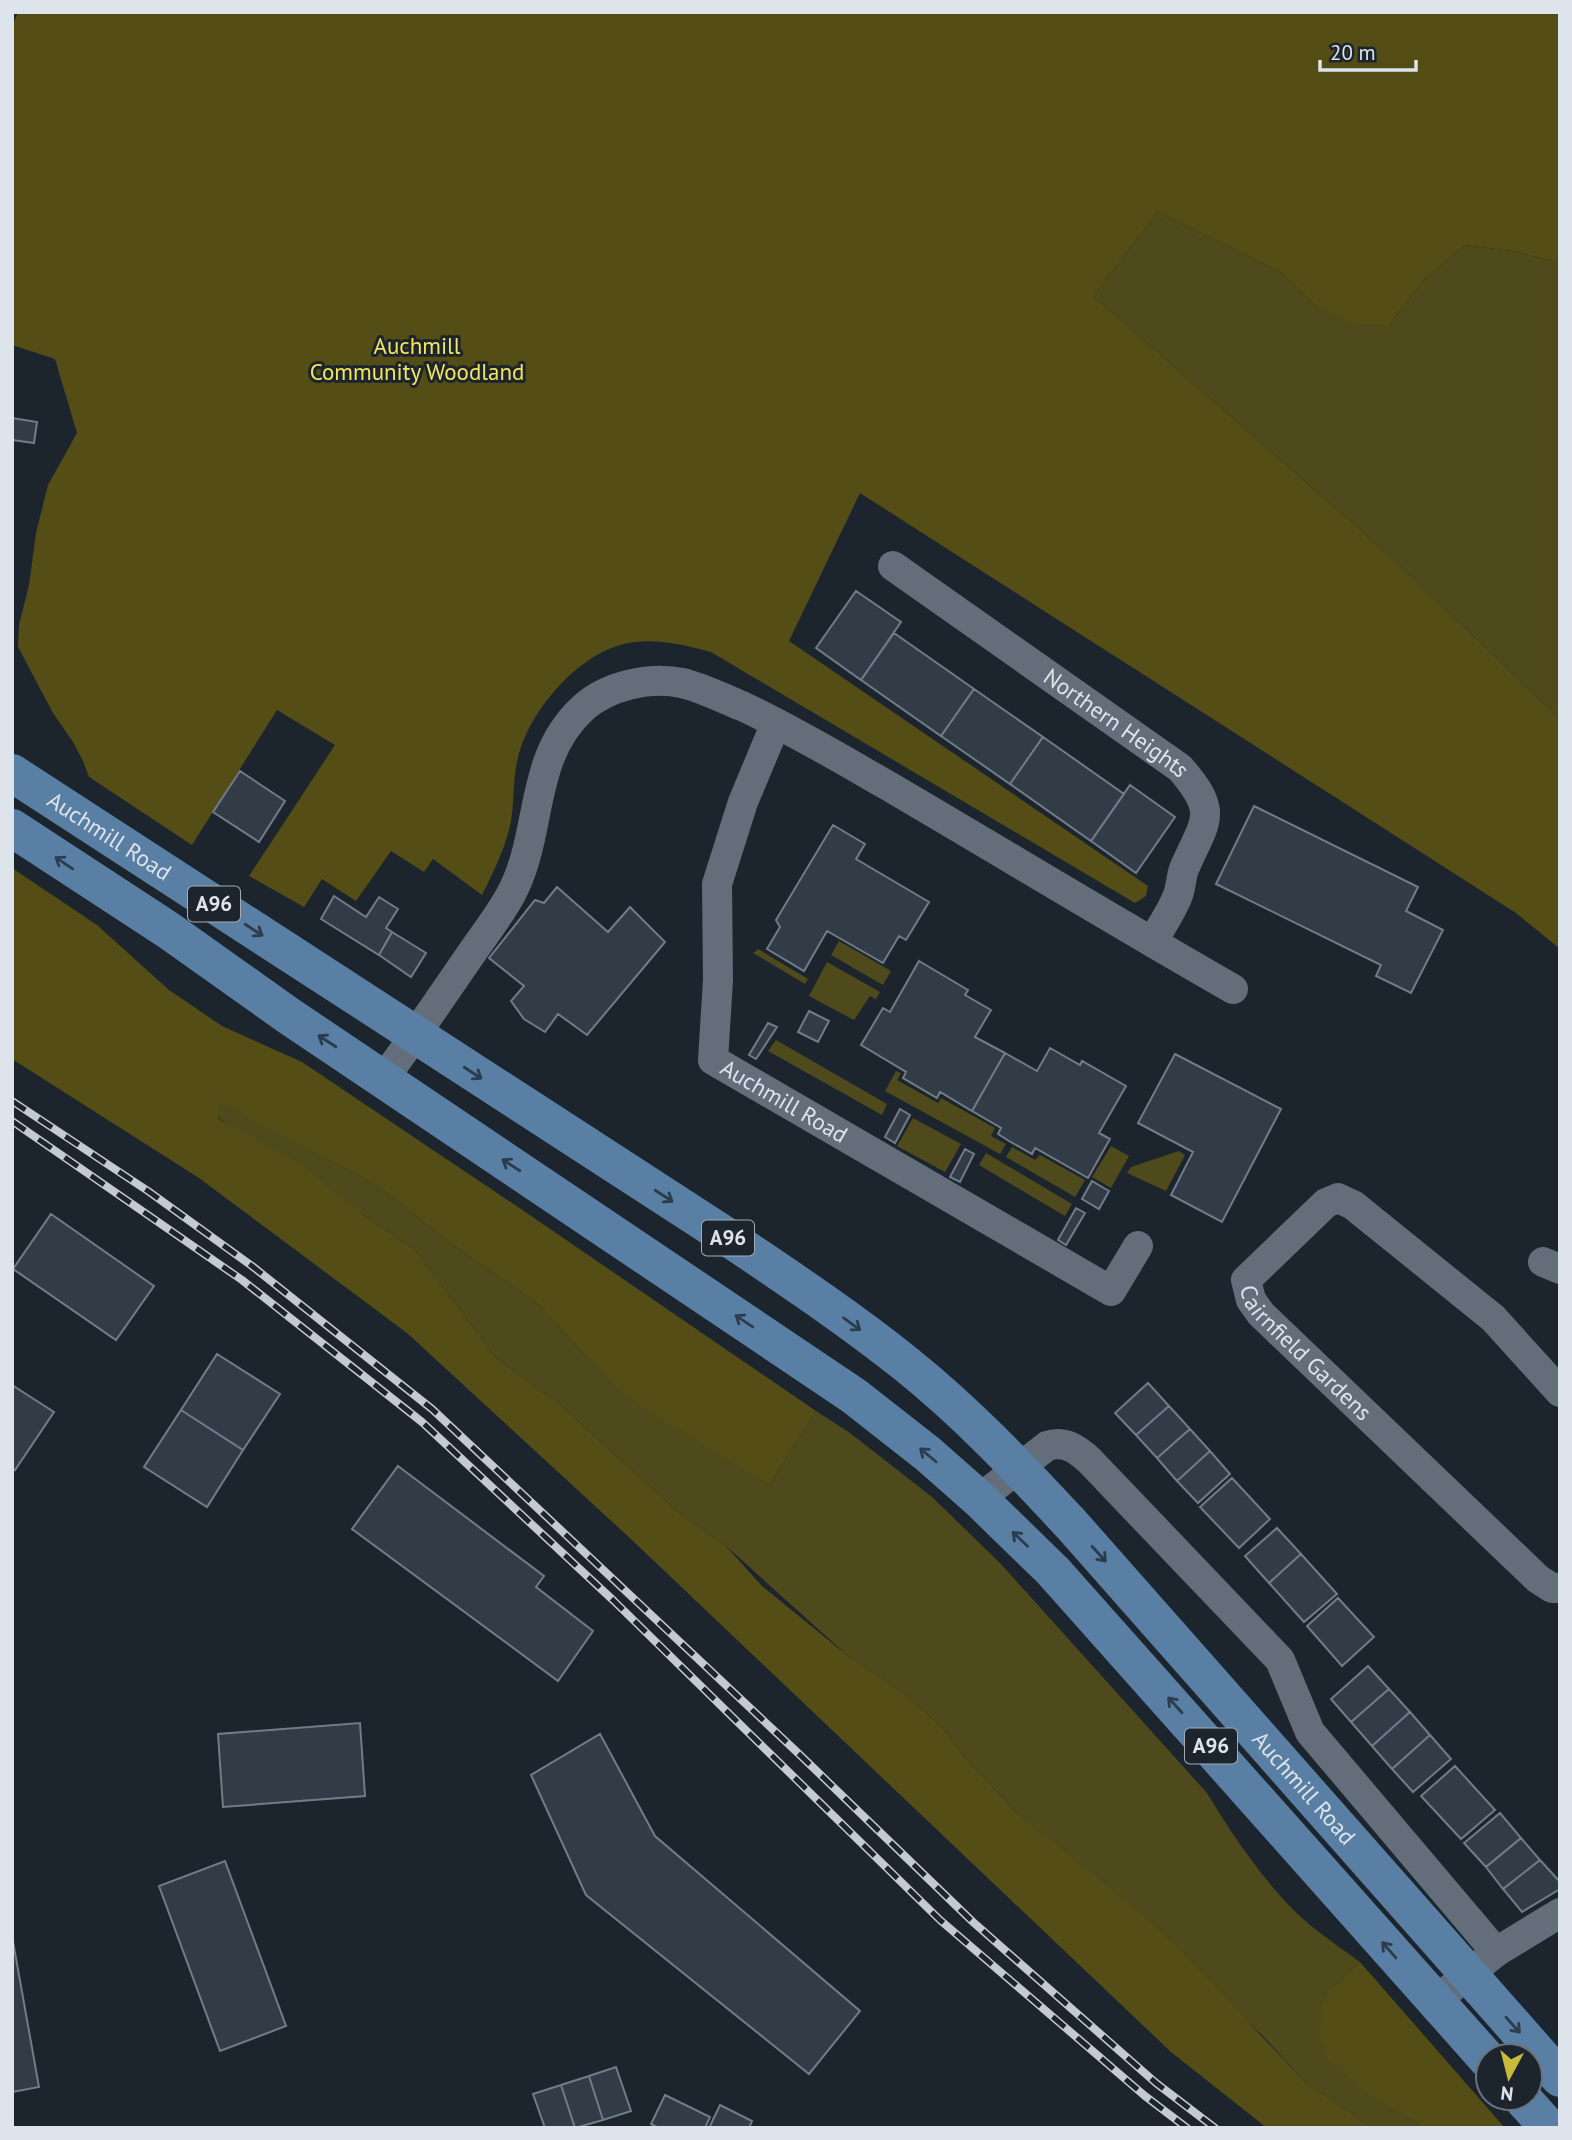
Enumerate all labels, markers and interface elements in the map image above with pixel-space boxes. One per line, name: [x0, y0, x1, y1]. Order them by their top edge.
scale bar: [1320, 28, 1416, 72]
text: 20 m: [1330, 39, 1376, 66]
park label: Auchmill Community Woodland: [310, 331, 524, 386]
street label: Northern Heights: [1038, 662, 1196, 783]
street label: Auchmill Road: [42, 785, 177, 887]
one-way arrow: [55, 856, 75, 870]
road number: A96: [188, 886, 240, 922]
one-way arrow: [244, 923, 264, 937]
one-way arrow: [318, 1033, 337, 1048]
street label: Auchmill Road: [716, 1053, 853, 1149]
one-way arrow: [462, 1067, 482, 1081]
one-way arrow: [502, 1158, 521, 1172]
one-way arrow: [654, 1189, 673, 1204]
road number: A96: [702, 1220, 754, 1256]
street label: Cairnfield Gardens: [1234, 1282, 1378, 1426]
one-way arrow: [735, 1314, 754, 1328]
one-way arrow: [843, 1316, 861, 1331]
one-way arrow: [919, 1447, 937, 1463]
one-way arrow: [1012, 1530, 1029, 1547]
one-way arrow: [1091, 1545, 1107, 1563]
one-way arrow: [1167, 1696, 1183, 1714]
street label: Auchmill Road: [1246, 1725, 1362, 1850]
road number: A96: [1185, 1728, 1237, 1764]
one-way arrow: [1381, 1941, 1397, 1959]
one-way arrow: [1504, 2016, 1521, 2033]
north arrow: [1474, 2042, 1544, 2112]
text: N: [1499, 2081, 1515, 2107]

